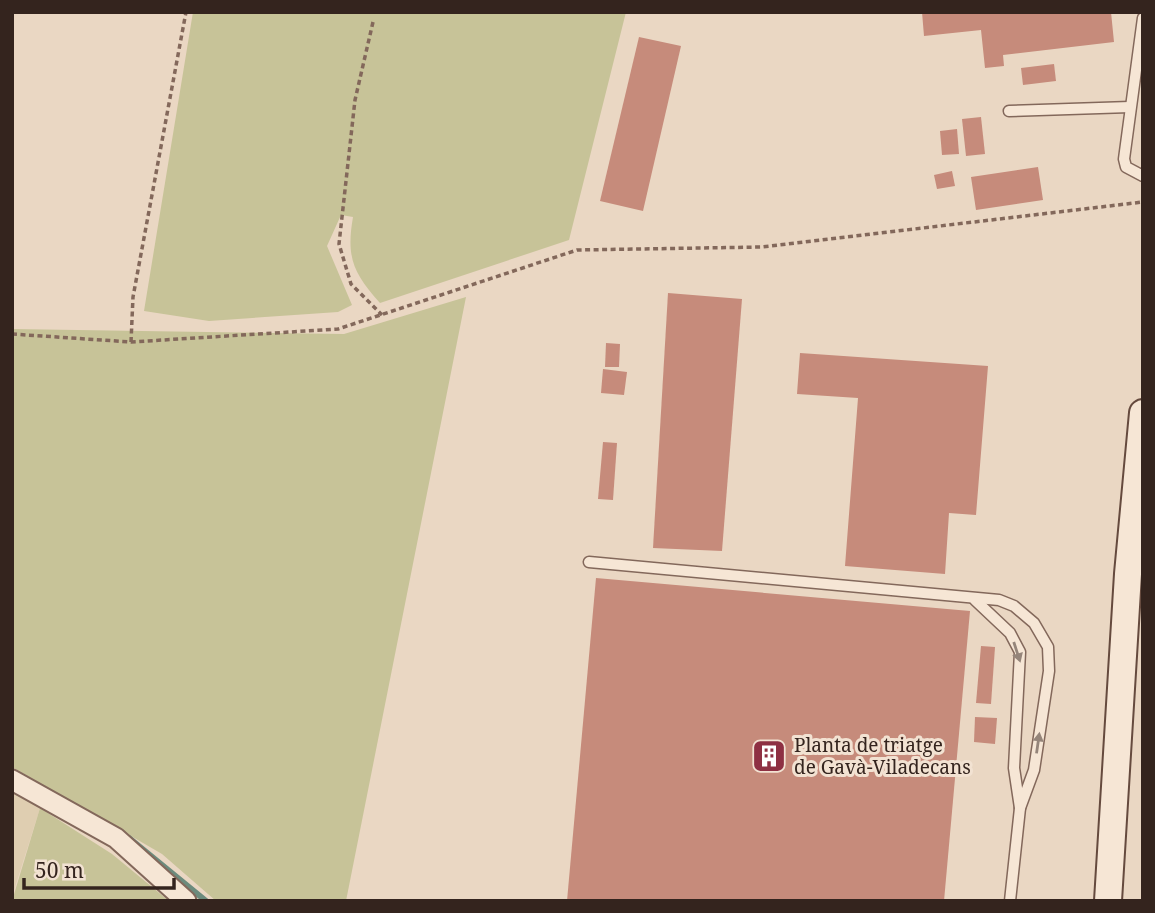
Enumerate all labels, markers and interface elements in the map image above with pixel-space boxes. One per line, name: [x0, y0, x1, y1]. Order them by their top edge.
one-way arrow: [1012, 641, 1023, 662]
place label: Planta de triatge de Gavà-Viladecans: [794, 732, 971, 780]
one-way arrow: [1033, 732, 1044, 754]
building icon: Planta de triatge de Gavà-Viladecans: [750, 737, 788, 775]
scale bar: [24, 846, 175, 890]
text: 50 m: [35, 856, 84, 884]

